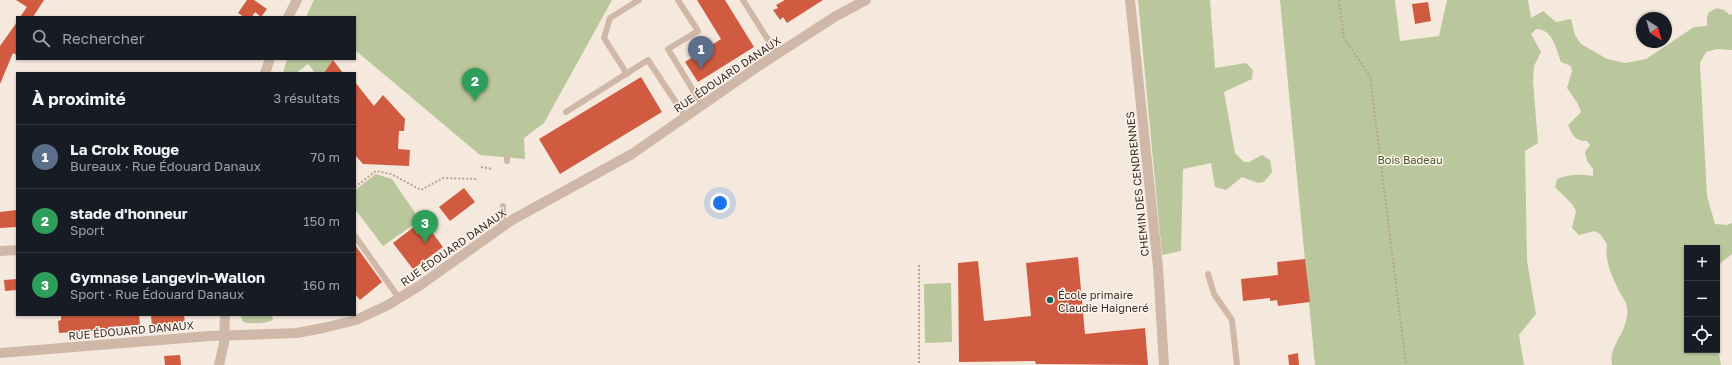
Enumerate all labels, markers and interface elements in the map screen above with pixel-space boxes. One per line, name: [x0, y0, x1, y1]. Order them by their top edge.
north arrow: [1636, 12, 1672, 48]
search box: [16, 16, 356, 60]
icon: search: [30, 27, 52, 49]
text: Rechercher: [62, 29, 145, 47]
street label: RUE ÉDOUARD DANAUX: [671, 33, 783, 115]
pin: 1: [688, 36, 714, 69]
pin: 2: [462, 68, 488, 101]
text: À proximité: [32, 88, 126, 109]
text: 3 résultats: [274, 90, 340, 106]
street label: CHEMIN DES CENDRENNES: [1123, 111, 1151, 257]
text: La Croix Rouge: [70, 140, 179, 158]
text: 1: [42, 149, 48, 165]
text: 70 m: [310, 149, 340, 165]
park label: Bois Badeau: [1377, 153, 1443, 166]
text: Bureaux · Rue Édouard Danaux: [70, 158, 261, 174]
your location: [710, 193, 730, 213]
text: stade d'honneur: [70, 204, 188, 222]
street label: RUE ÉDOUARD DANAUX: [398, 206, 508, 288]
pin: 3: [412, 210, 438, 243]
text: 2: [41, 213, 49, 229]
text: 150 m: [303, 213, 340, 229]
text: Sport: [70, 222, 105, 238]
map controls: [1684, 245, 1720, 353]
button: +: [1684, 245, 1720, 281]
text: Gymnase Langevin-Wallon: [70, 268, 265, 286]
text: 3: [41, 277, 49, 293]
text: 160 m: [303, 277, 340, 293]
button: −: [1684, 281, 1720, 317]
text: Sport · Rue Édouard Danaux: [70, 286, 244, 302]
place label: École primaire Claudie Haigneré: [1058, 288, 1149, 314]
marker: École primaire Claudie Haigneré: [1045, 295, 1055, 305]
button: locate: [1684, 317, 1720, 353]
street label: RUE ÉDOUARD DANAUX: [68, 318, 194, 342]

